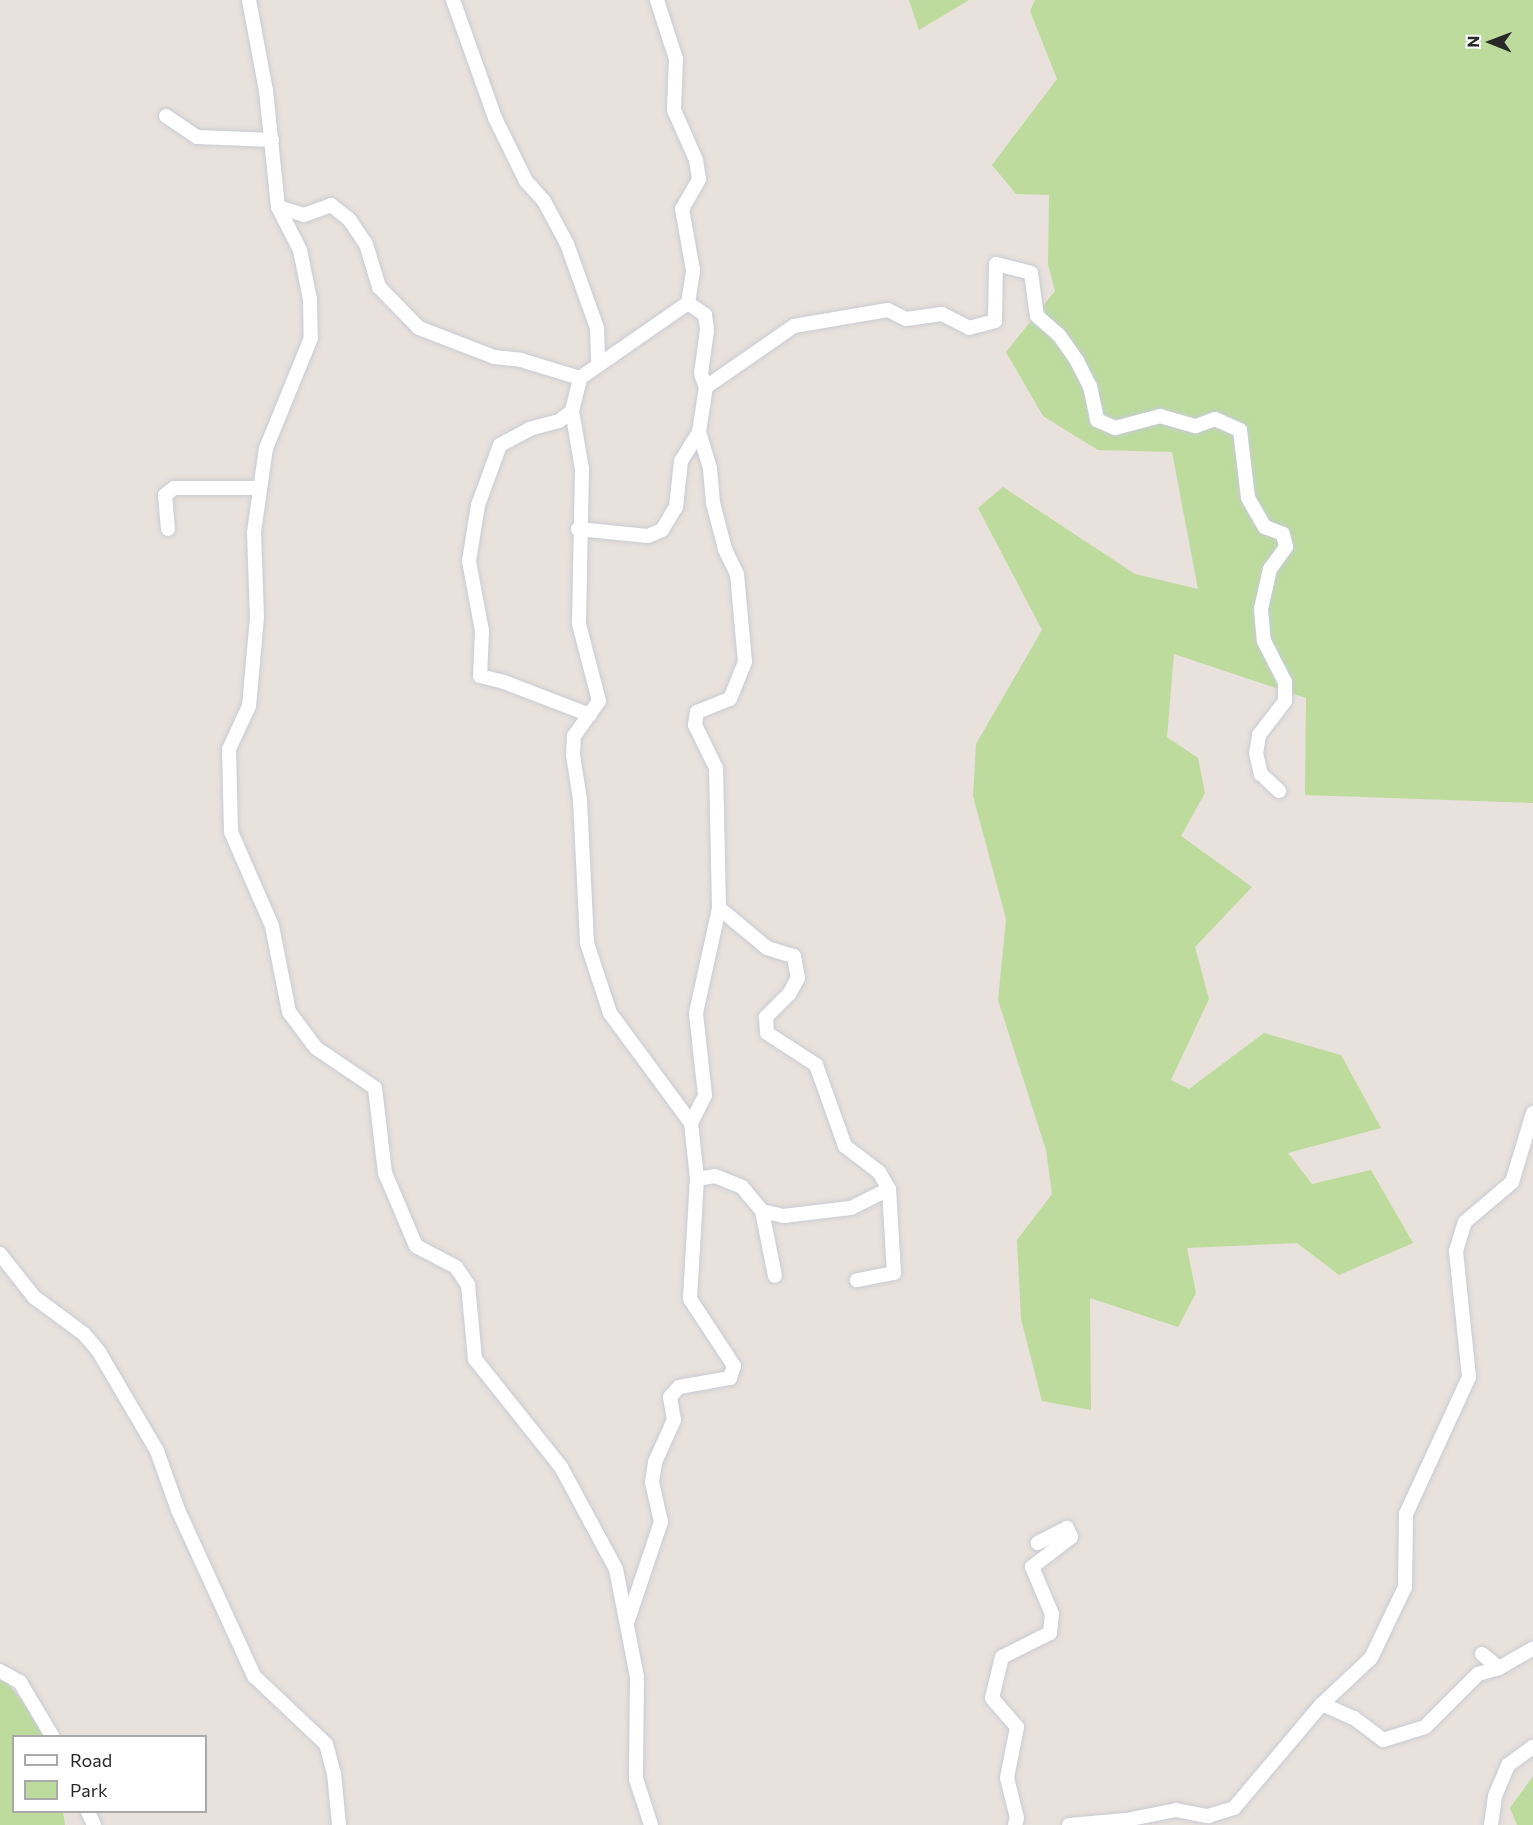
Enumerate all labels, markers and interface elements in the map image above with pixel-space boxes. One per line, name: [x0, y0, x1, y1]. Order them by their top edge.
north arrow: [1461, 12, 1521, 72]
text: N: [1463, 36, 1482, 48]
legend: [12, 1735, 207, 1813]
text: Road: [70, 1749, 112, 1771]
text: Park: [70, 1779, 108, 1801]

